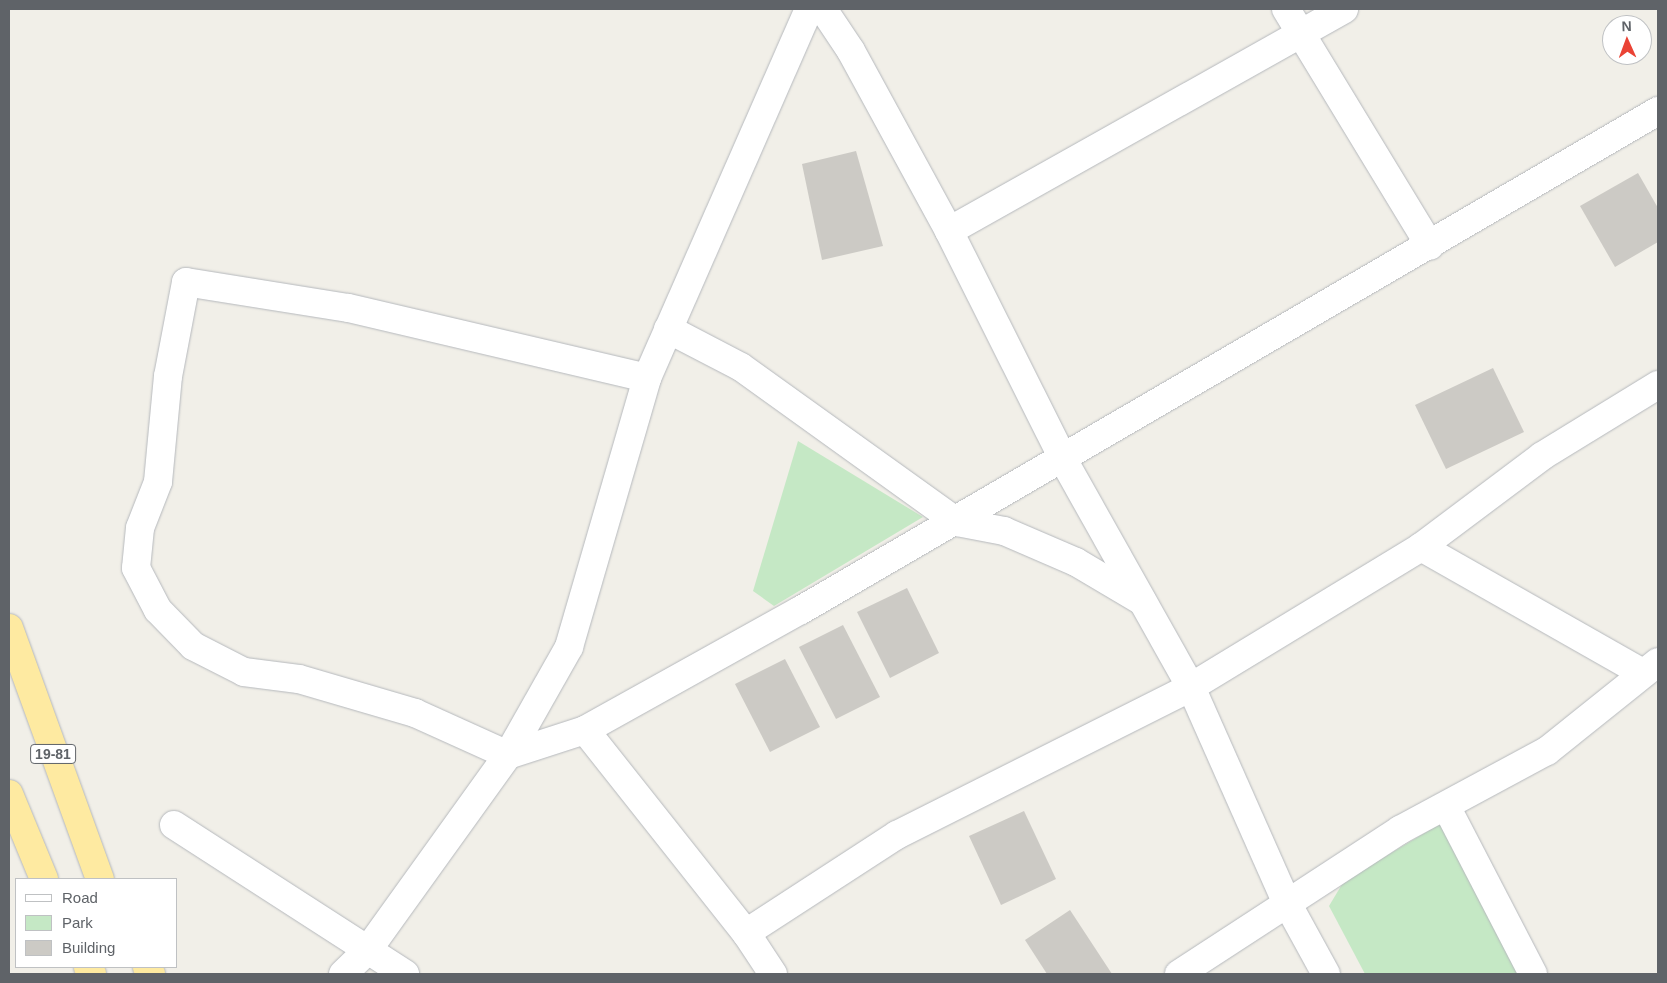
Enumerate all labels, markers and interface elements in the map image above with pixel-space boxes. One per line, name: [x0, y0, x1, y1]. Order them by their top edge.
north arrow: [1602, 15, 1652, 65]
text: N: [1621, 18, 1632, 34]
road number: 19-81: [29, 742, 77, 766]
legend: [15, 878, 178, 968]
text: Road: [62, 889, 98, 906]
text: Park: [62, 914, 93, 931]
text: Building: [62, 939, 115, 956]

